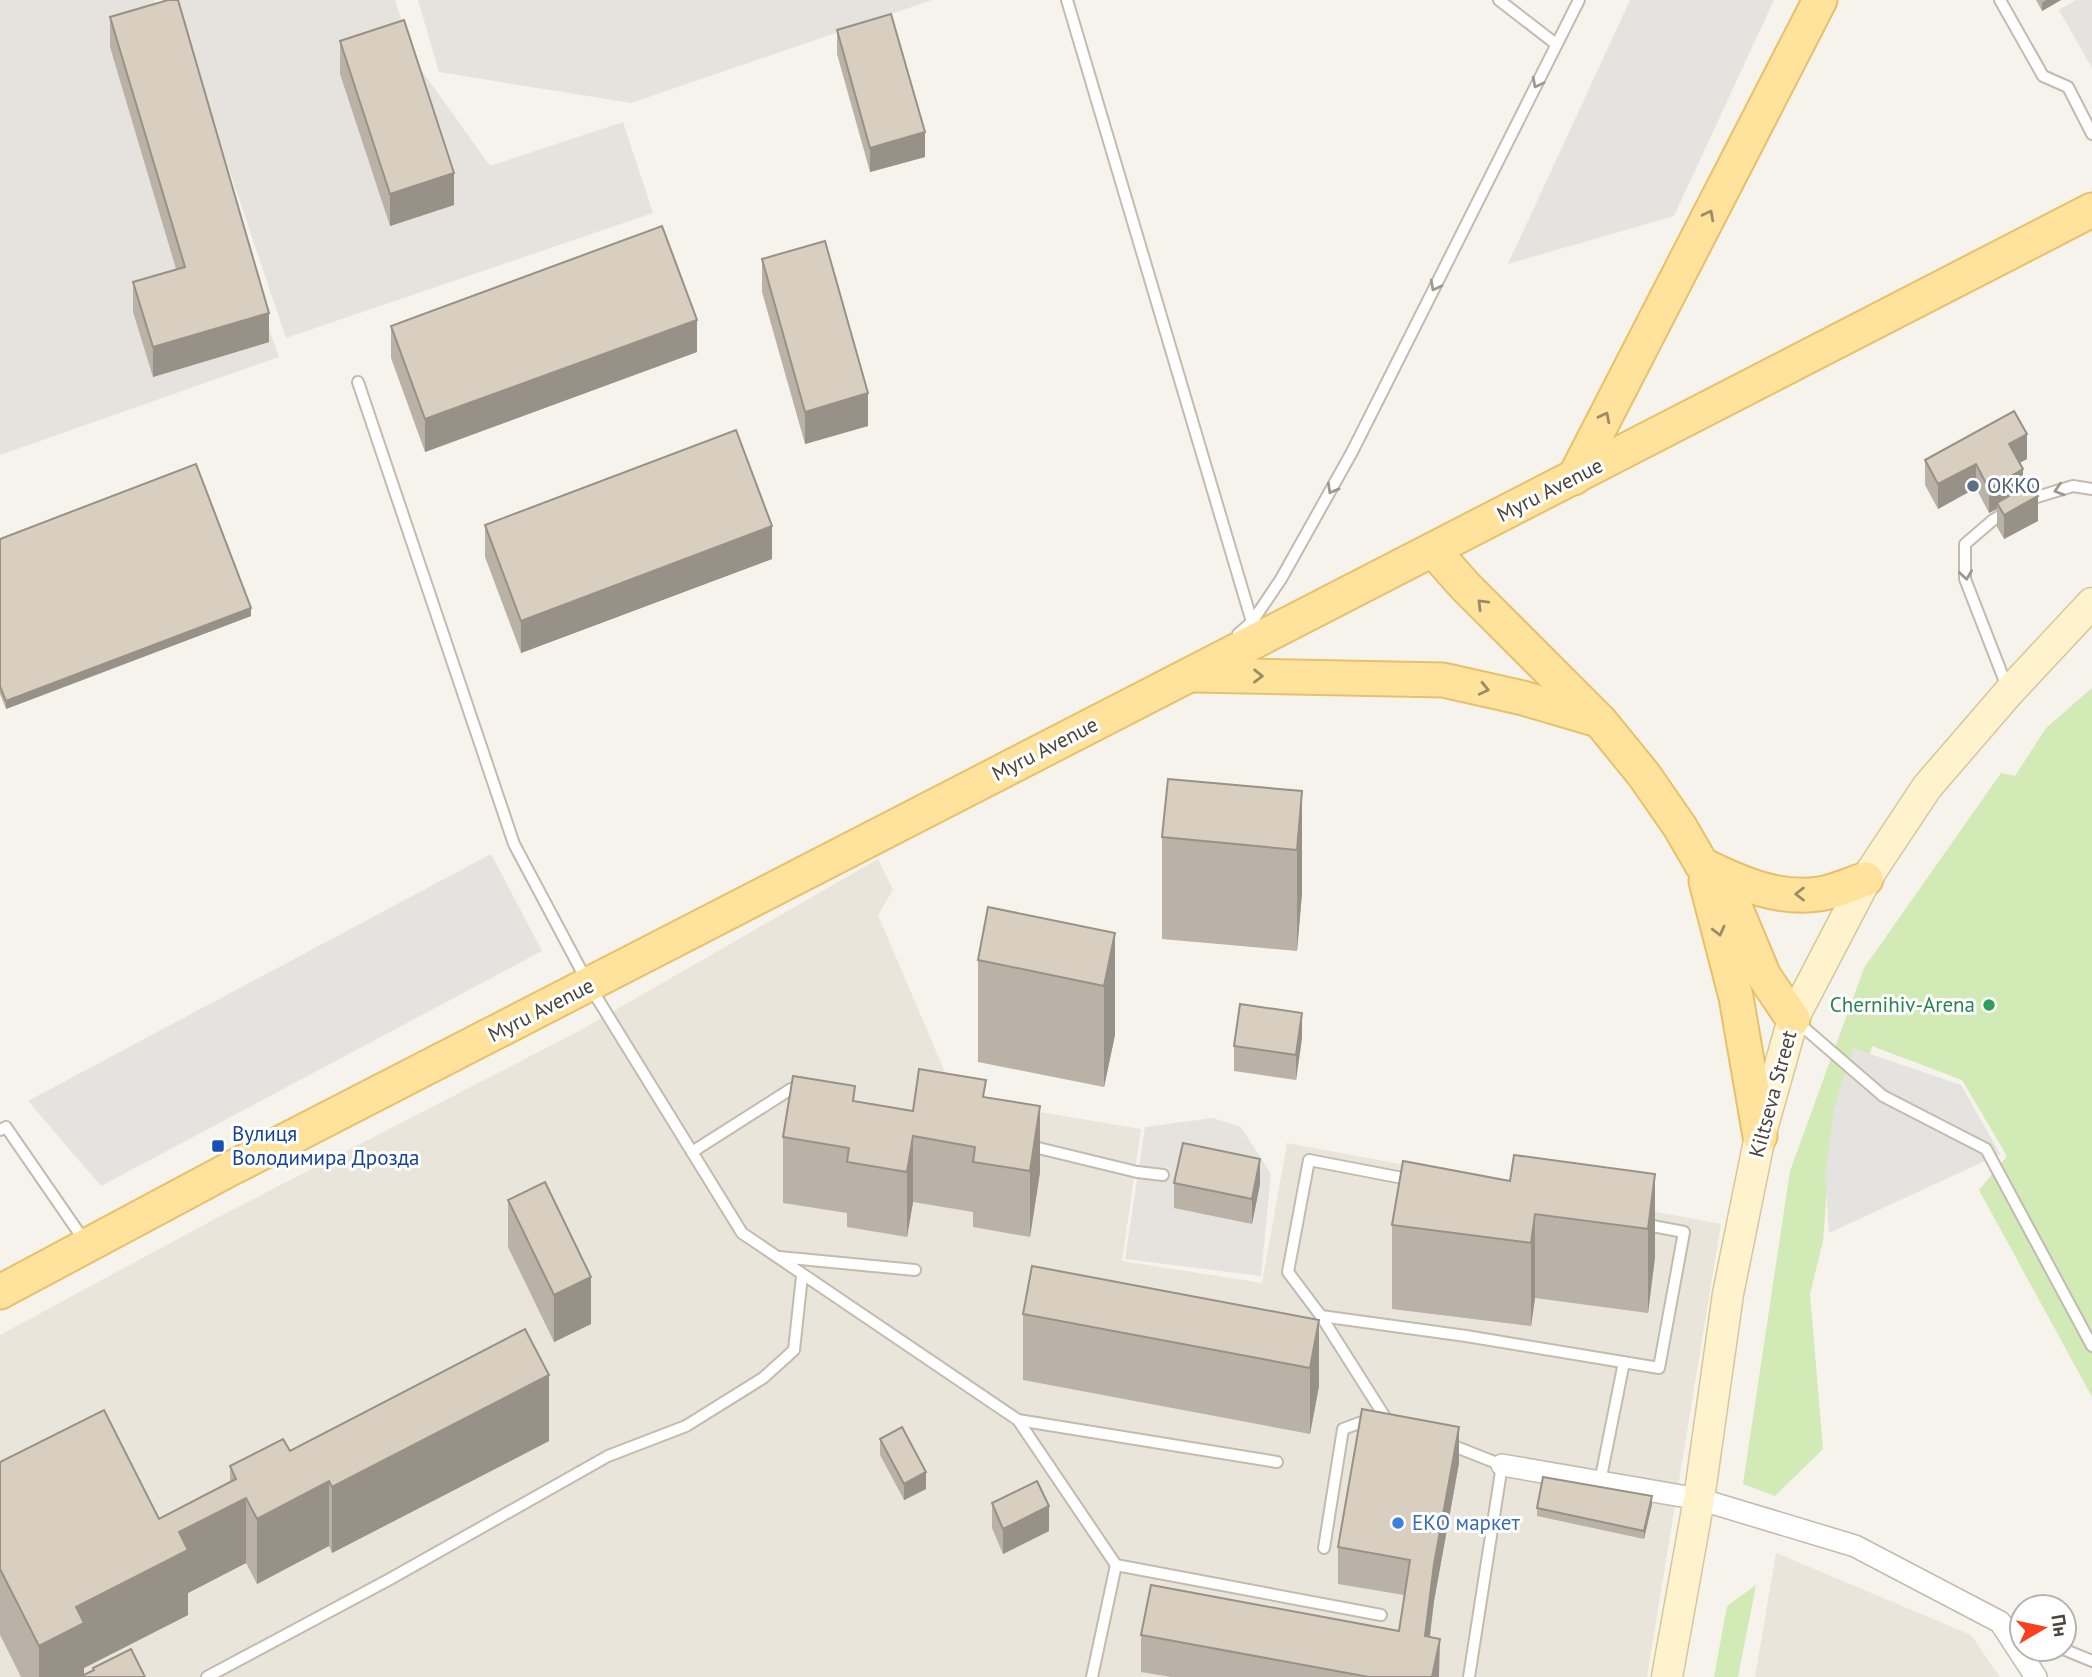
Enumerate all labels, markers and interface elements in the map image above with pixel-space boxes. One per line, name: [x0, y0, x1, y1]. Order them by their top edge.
one-way arrow: [1531, 76, 1545, 88]
one-way arrow: [1701, 210, 1715, 222]
one-way arrow: [1430, 279, 1444, 291]
one-way arrow: [1597, 412, 1611, 424]
street label: Myru Avenue: [1492, 451, 1607, 528]
place label: OKKO: [1987, 472, 2040, 499]
marker: OKKO: [1965, 478, 1981, 494]
one-way arrow: [1327, 482, 1340, 494]
one-way arrow: [2053, 482, 2065, 497]
one-way arrow: [1959, 569, 1974, 581]
one-way arrow: [1477, 599, 1490, 612]
one-way arrow: [1253, 668, 1264, 683]
one-way arrow: [1478, 681, 1490, 696]
street label: Myru Avenue: [987, 710, 1102, 787]
one-way arrow: [1795, 886, 1805, 902]
one-way arrow: [1711, 925, 1725, 937]
street label: Myru Avenue: [483, 971, 598, 1048]
place label: Chernihiv-Arena: [1830, 991, 1975, 1018]
marker: Chernihiv-Arena: [1981, 997, 1997, 1013]
street label: Kiltseva Street: [1743, 1027, 1802, 1160]
place label: Вулиця Володимира Дрозда: [232, 1120, 419, 1171]
marker: Вулиця Володимира Дрозда: [210, 1138, 226, 1154]
place label: ЕКО маркет: [1412, 1509, 1520, 1536]
marker: ЕКО маркет: [1390, 1515, 1406, 1531]
north arrow: [2008, 1593, 2078, 1663]
text: Пн: [2046, 1612, 2073, 1638]

